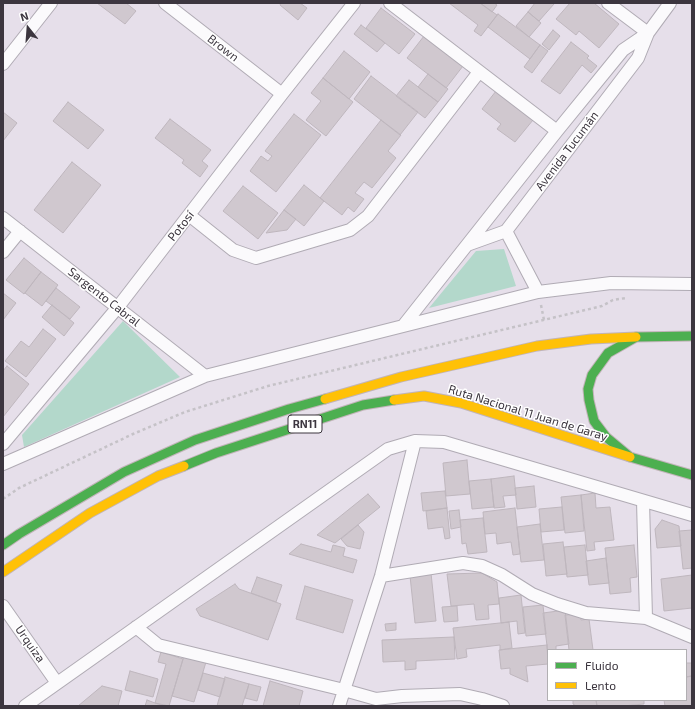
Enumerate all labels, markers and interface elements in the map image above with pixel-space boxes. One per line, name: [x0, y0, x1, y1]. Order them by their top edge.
north arrow: [8, 8, 48, 48]
text: N: [19, 9, 30, 23]
street label: Brown: [204, 31, 242, 65]
street label: Avenida Tucumán: [532, 109, 602, 193]
street label: Potosí: [165, 208, 197, 244]
street label: Sargento Cabral: [65, 264, 143, 330]
street label: Ruta Nacional 11 Juan de Garay: [447, 382, 609, 444]
road number: RN11: [288, 415, 322, 433]
street label: Urquiza: [12, 623, 48, 665]
legend: [547, 649, 687, 701]
text: Fluido: [585, 658, 619, 672]
text: Lento: [585, 678, 616, 692]

